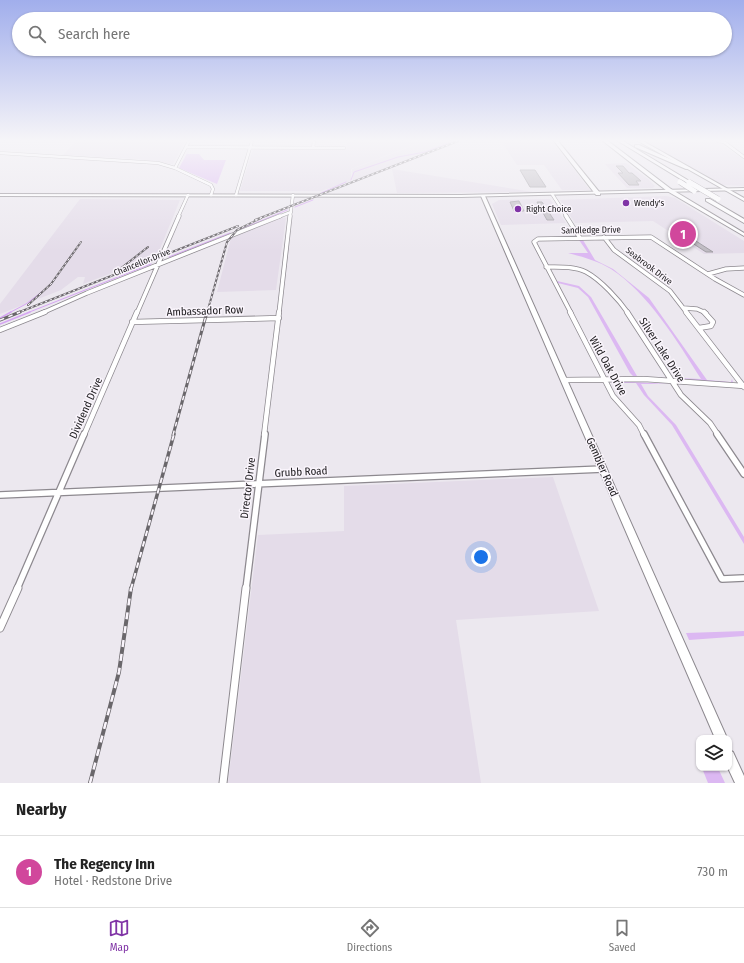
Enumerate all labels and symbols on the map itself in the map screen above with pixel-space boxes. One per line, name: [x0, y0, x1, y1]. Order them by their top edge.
marker: Wendy's: [621, 198, 631, 208]
place label: Wendy's: [634, 198, 664, 208]
marker: Right Choice: [513, 204, 523, 214]
place label: Right Choice: [526, 204, 572, 214]
pin: 1: [670, 219, 696, 249]
street label: Sandledge Drive: [561, 224, 622, 236]
street label: Seabrook Drive: [624, 245, 675, 287]
street label: Chancellor Drive: [112, 246, 172, 278]
street label: Ambassador Row: [166, 303, 244, 319]
street label: Silver Lake Drive: [636, 315, 688, 385]
street label: Wild Oak Drive: [586, 334, 630, 398]
street label: Dividend Drive: [67, 375, 105, 441]
street label: Gembler Road: [583, 435, 621, 499]
street label: Director Drive: [238, 457, 258, 519]
street label: Grubb Road: [274, 464, 328, 480]
your location: [471, 547, 491, 567]

